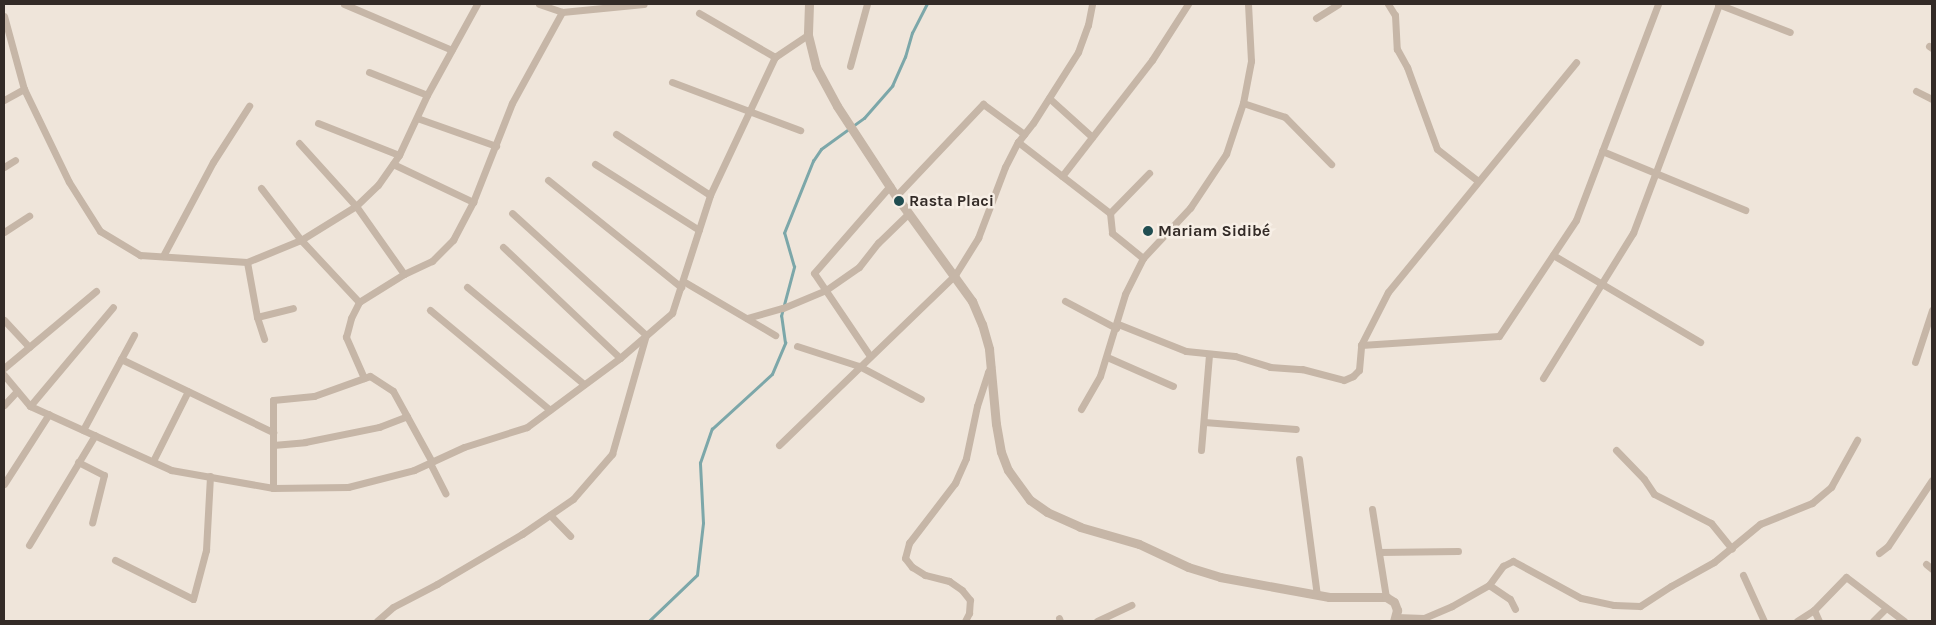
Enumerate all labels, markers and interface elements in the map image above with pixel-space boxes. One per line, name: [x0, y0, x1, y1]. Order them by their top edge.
place label: Rasta Placi: [909, 191, 994, 211]
marker: Rasta Placi: [893, 195, 905, 207]
place label: Mariam Sidibé: [1158, 221, 1270, 241]
marker: Mariam Sidibé: [1142, 225, 1154, 237]

